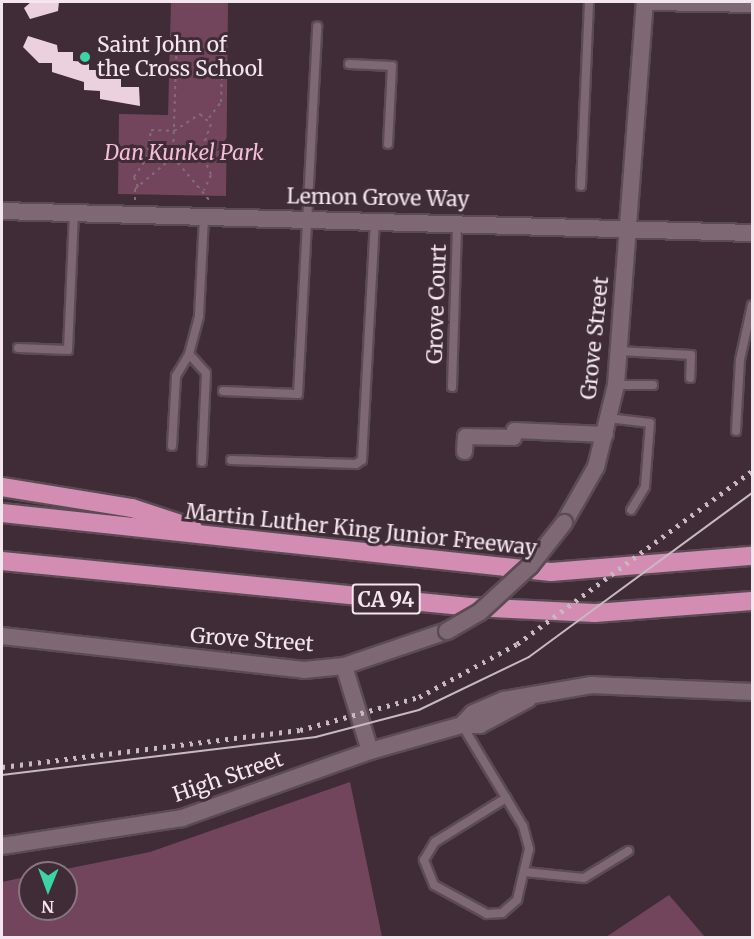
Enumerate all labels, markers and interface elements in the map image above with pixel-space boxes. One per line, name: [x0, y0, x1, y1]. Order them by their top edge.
place label: Saint John of the Cross School: [97, 32, 263, 82]
marker: Saint John of the Cross School: [78, 50, 92, 64]
park label: Dan Kunkel Park: [104, 140, 264, 166]
street label: Lemon Grove Way: [286, 184, 470, 212]
street label: Grove Court: [422, 244, 452, 364]
street label: Grove Street: [576, 275, 614, 401]
street label: Martin Luther King Junior Freeway: [184, 499, 538, 561]
road number: CA 94: [352, 582, 420, 616]
street label: Grove Street: [189, 623, 315, 657]
street label: High Street: [170, 746, 286, 808]
north arrow: [18, 861, 78, 921]
text: N: [41, 897, 54, 917]

